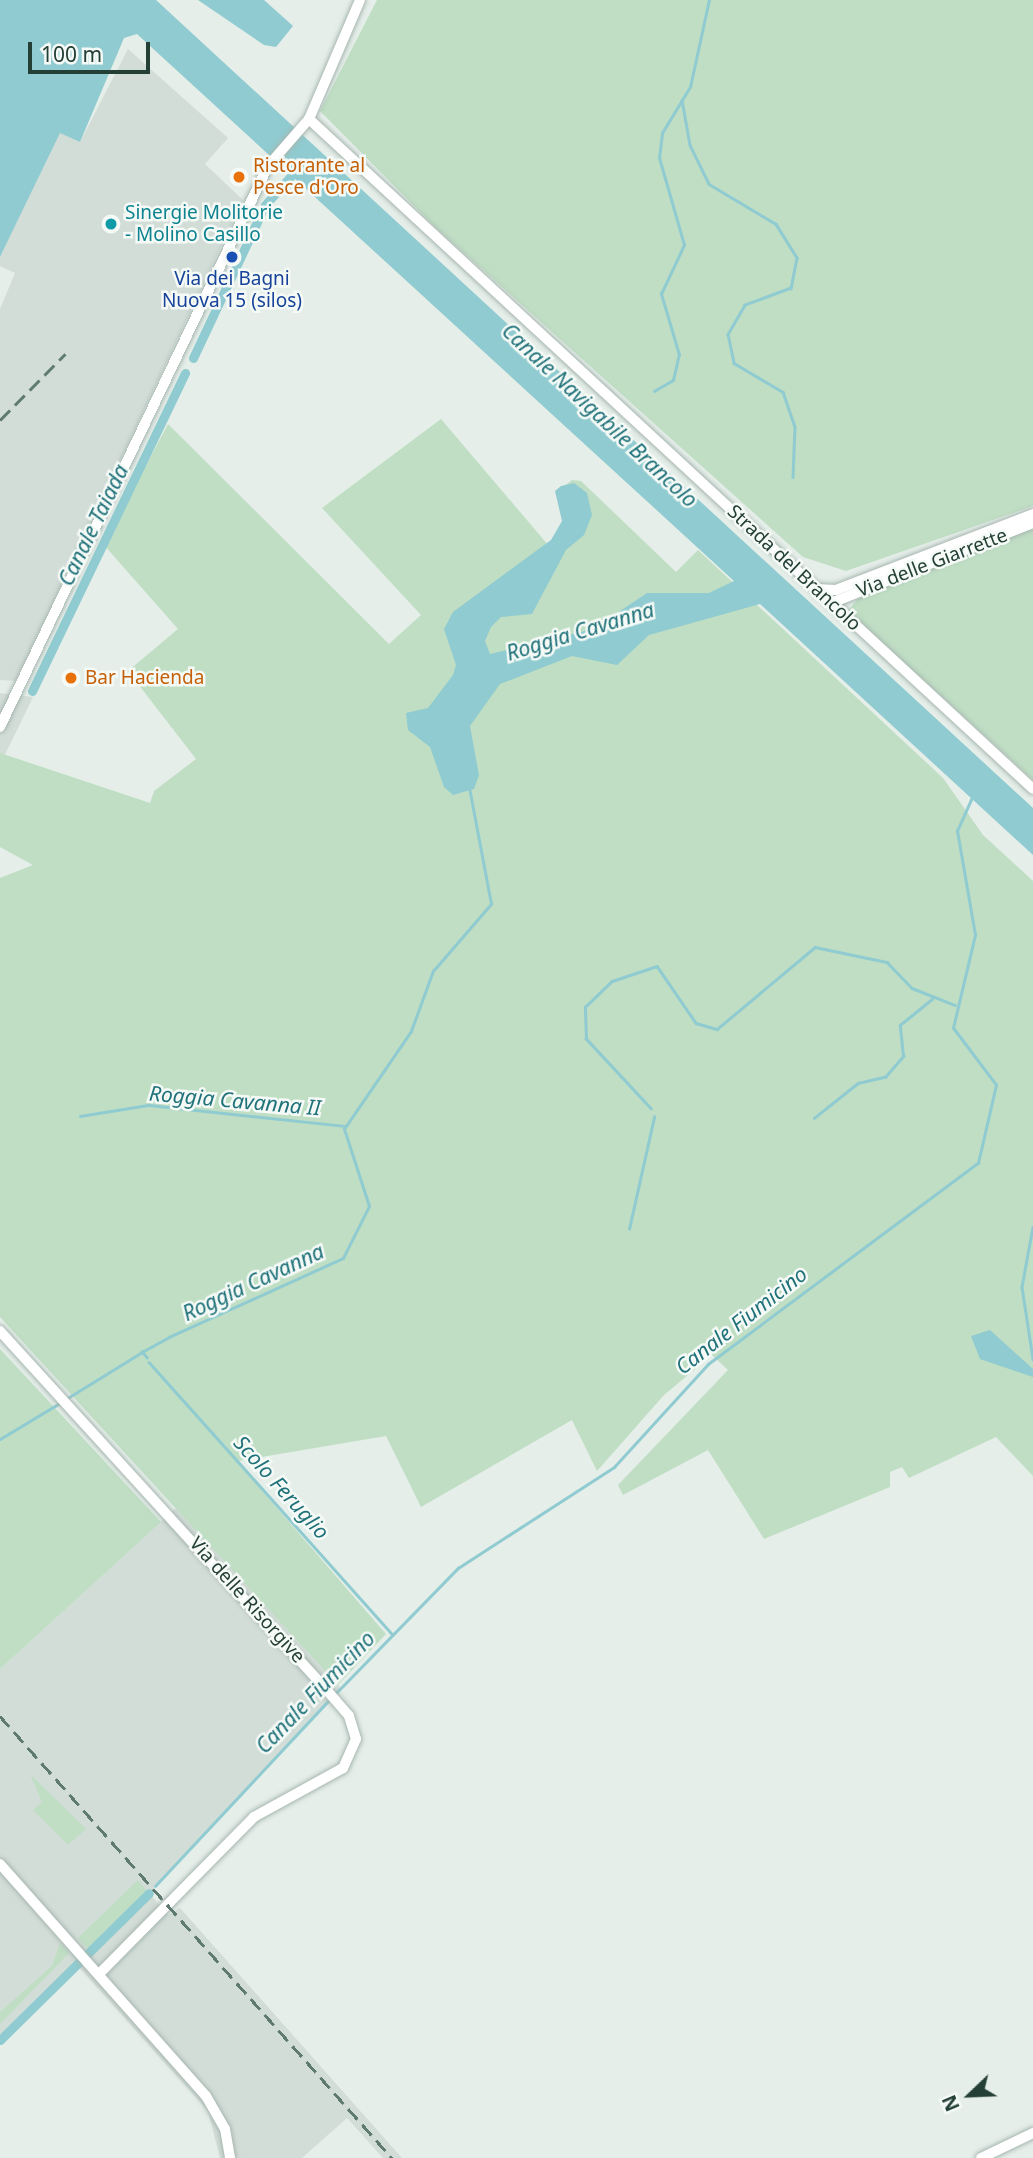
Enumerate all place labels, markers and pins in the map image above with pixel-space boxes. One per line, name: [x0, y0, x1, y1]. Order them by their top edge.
place label: Ristorante al Pesce d'Oro: [253, 155, 365, 199]
marker: Ristorante al Pesce d'Oro: [231, 169, 247, 185]
place label: Sinergie Molitorie - Molino Casillo: [125, 202, 283, 246]
marker: Sinergie Molitorie - Molino Casillo: [103, 216, 119, 232]
marker: Via dei Bagni Nuova 15 (silos): [224, 249, 240, 265]
place label: Via dei Bagni Nuova 15 (silos): [162, 268, 302, 312]
place label: Bar Hacienda: [85, 667, 204, 689]
marker: Bar Hacienda: [63, 670, 79, 686]

